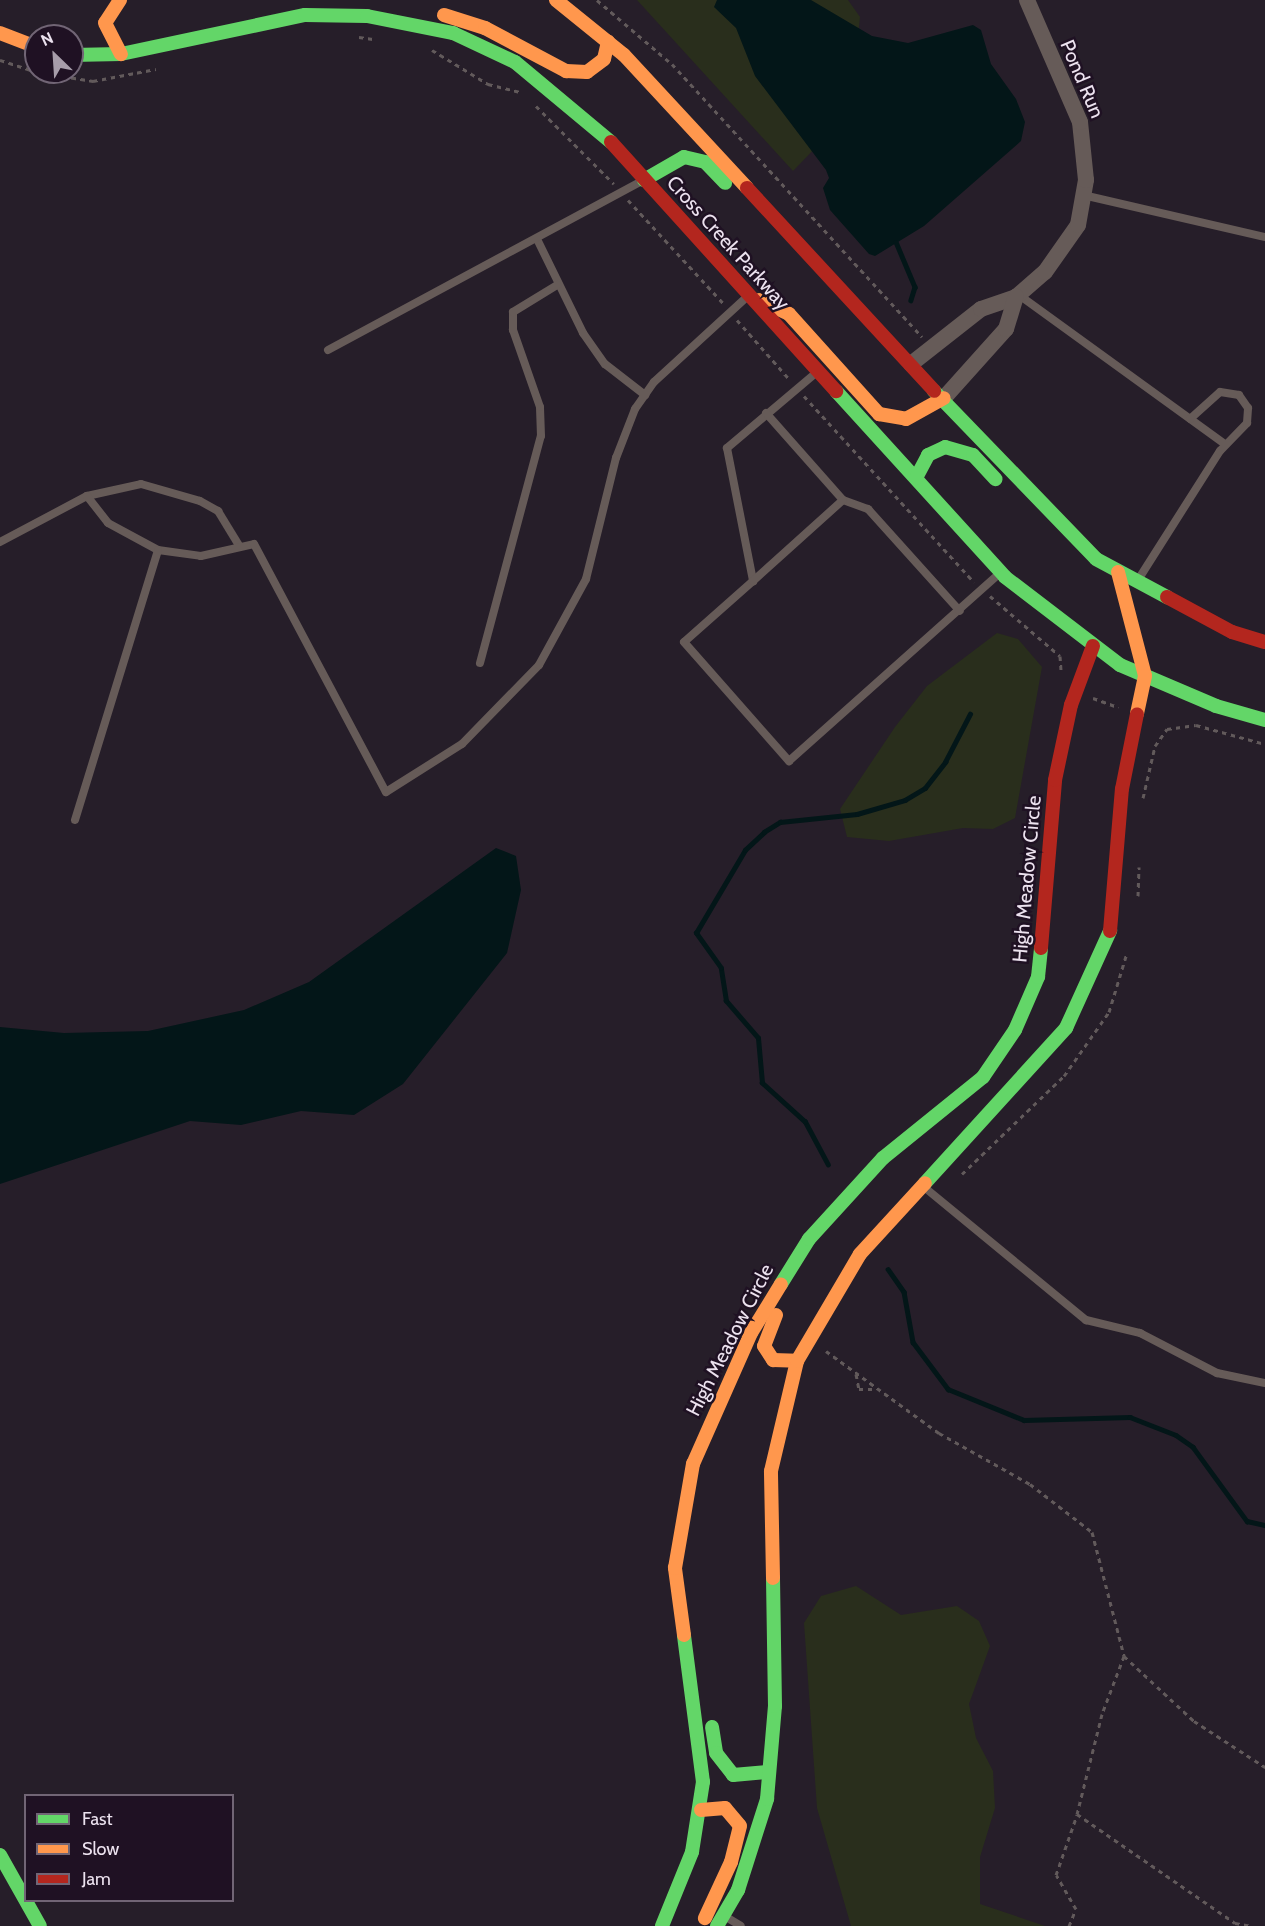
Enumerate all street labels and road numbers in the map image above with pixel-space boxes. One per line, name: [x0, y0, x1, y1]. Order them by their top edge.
street label: Pond Run: [1055, 36, 1109, 122]
street label: Cross Creek Parkway: [661, 171, 795, 315]
street label: High Meadow Circle: [1008, 795, 1046, 963]
street label: High Meadow Circle: [681, 1260, 779, 1420]

